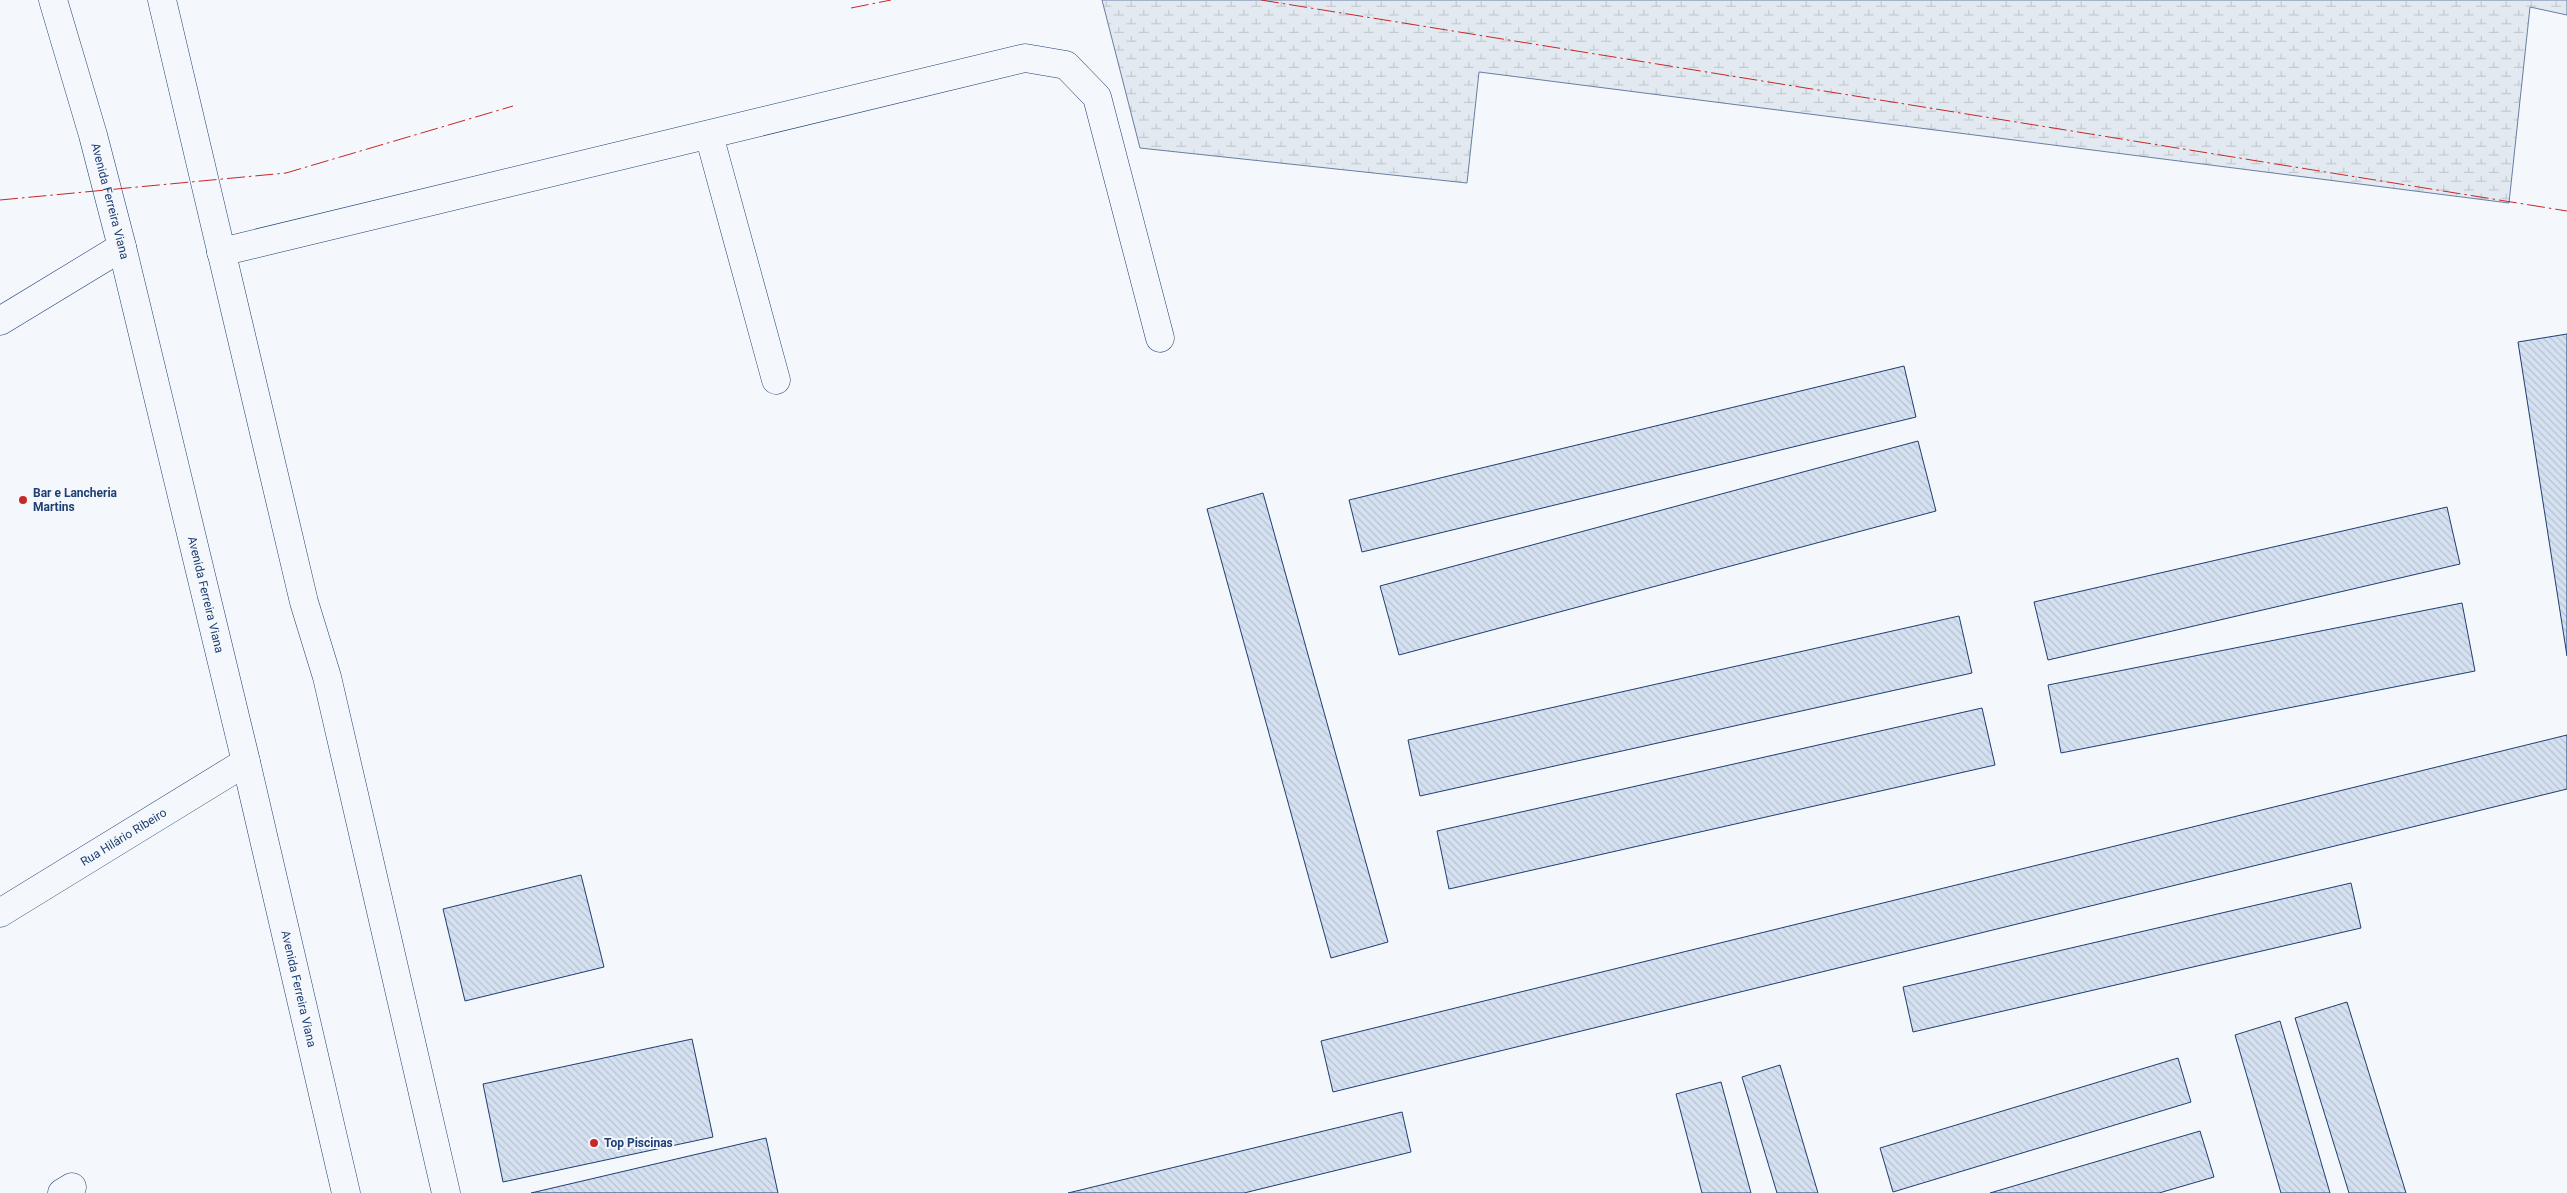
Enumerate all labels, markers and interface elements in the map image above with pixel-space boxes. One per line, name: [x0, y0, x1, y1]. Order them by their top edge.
street label: Avenida Ferreira Viana: [88, 141, 132, 261]
place label: Bar e Lancheria Martins: [33, 486, 118, 514]
marker: Bar e Lancheria Martins: [17, 494, 29, 506]
street label: Avenida Ferreira Viana: [185, 535, 226, 654]
street label: Rua Hilário Ribeiro: [78, 805, 169, 869]
street label: Avenida Ferreira Viana: [278, 929, 319, 1048]
place label: Top Piscinas: [604, 1136, 673, 1150]
marker: Top Piscinas: [588, 1137, 600, 1149]

